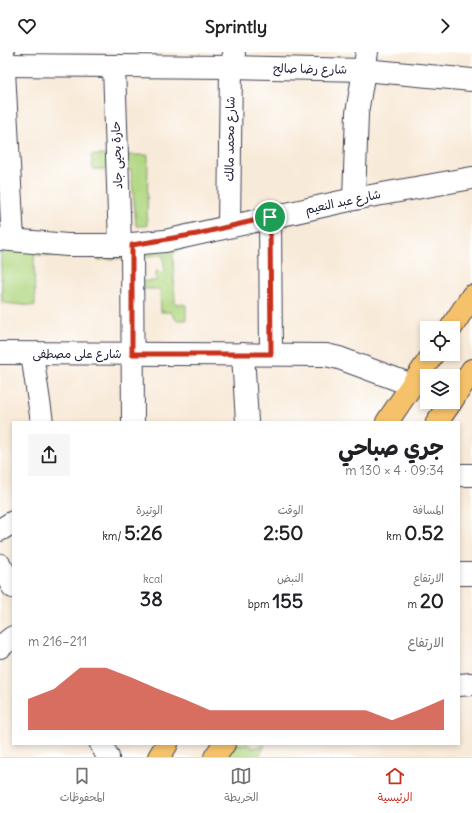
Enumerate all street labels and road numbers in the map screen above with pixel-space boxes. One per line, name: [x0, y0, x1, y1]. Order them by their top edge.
street label: شارع رضا صالح: [273, 60, 347, 79]
street label: شارع محمد مالك: [221, 96, 240, 182]
street label: حارة يحيى جاد: [108, 121, 126, 189]
street label: شارع عبد النعيم: [304, 186, 382, 219]
street label: شارع على مصطفى: [32, 346, 122, 363]

